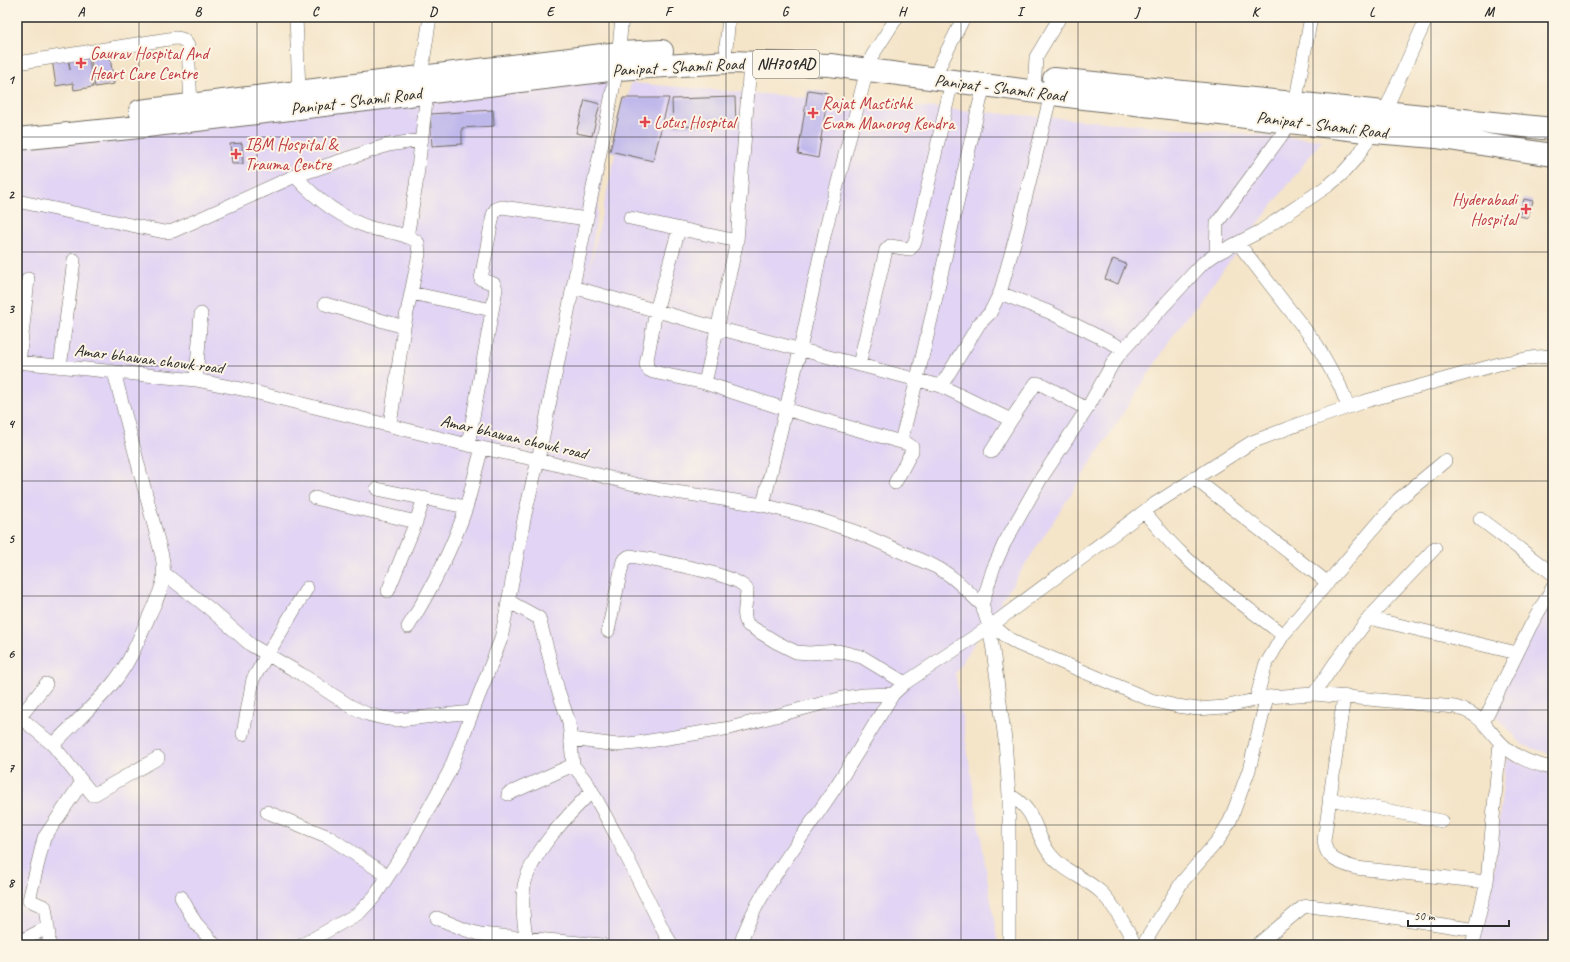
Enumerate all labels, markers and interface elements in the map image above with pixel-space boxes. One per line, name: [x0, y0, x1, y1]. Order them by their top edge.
text: A: [78, 4, 86, 20]
text: B: [195, 4, 203, 20]
text: C: [312, 4, 320, 20]
text: D: [429, 4, 438, 20]
text: E: [547, 4, 556, 20]
text: F: [665, 4, 674, 20]
text: G: [782, 4, 790, 20]
text: H: [898, 4, 908, 20]
text: I: [1017, 4, 1026, 20]
text: J: [1134, 4, 1141, 20]
text: K: [1252, 4, 1262, 20]
text: L: [1369, 4, 1376, 20]
text: M: [1484, 4, 1495, 20]
place label: Gaurav Hospital And Heart Care Centre: [90, 43, 211, 84]
road number: NH709AD: [753, 50, 819, 78]
street label: Panipat - Shamli Road: [612, 53, 747, 81]
marker: Gaurav Hospital And Heart Care Centre: [75, 57, 87, 69]
street label: Panipat - Shamli Road: [933, 70, 1069, 107]
text: 1: [8, 72, 16, 88]
street label: Panipat - Shamli Road: [289, 82, 425, 119]
place label: Rajat Mastishk Evam Manorog Kendra: [822, 93, 956, 134]
marker: Rajat Mastishk Evam Manorog Kendra: [807, 107, 819, 119]
street label: Panipat - Shamli Road: [1255, 107, 1391, 144]
place label: Lotus Hospital: [654, 112, 739, 133]
marker: Lotus Hospital: [639, 116, 651, 128]
place label: IBM Hospital & Trauma Centre: [245, 134, 340, 175]
marker: IBM Hospital & Trauma Centre: [230, 148, 242, 160]
text: 2: [8, 187, 15, 203]
place label: Hyderabadi Hospital: [1452, 189, 1520, 230]
marker: Hyderabadi Hospital: [1520, 203, 1532, 215]
text: 3: [8, 301, 15, 317]
street label: Amar bhawan chowk road: [73, 339, 227, 379]
street label: Amar bhawan chowk road: [439, 410, 592, 465]
text: 4: [8, 416, 16, 432]
text: 5: [8, 531, 15, 547]
text: 6: [8, 646, 15, 662]
text: 7: [8, 760, 15, 776]
text: 8: [8, 875, 16, 891]
scale bar: [1408, 902, 1509, 928]
text: 50 m: [1414, 908, 1436, 924]

